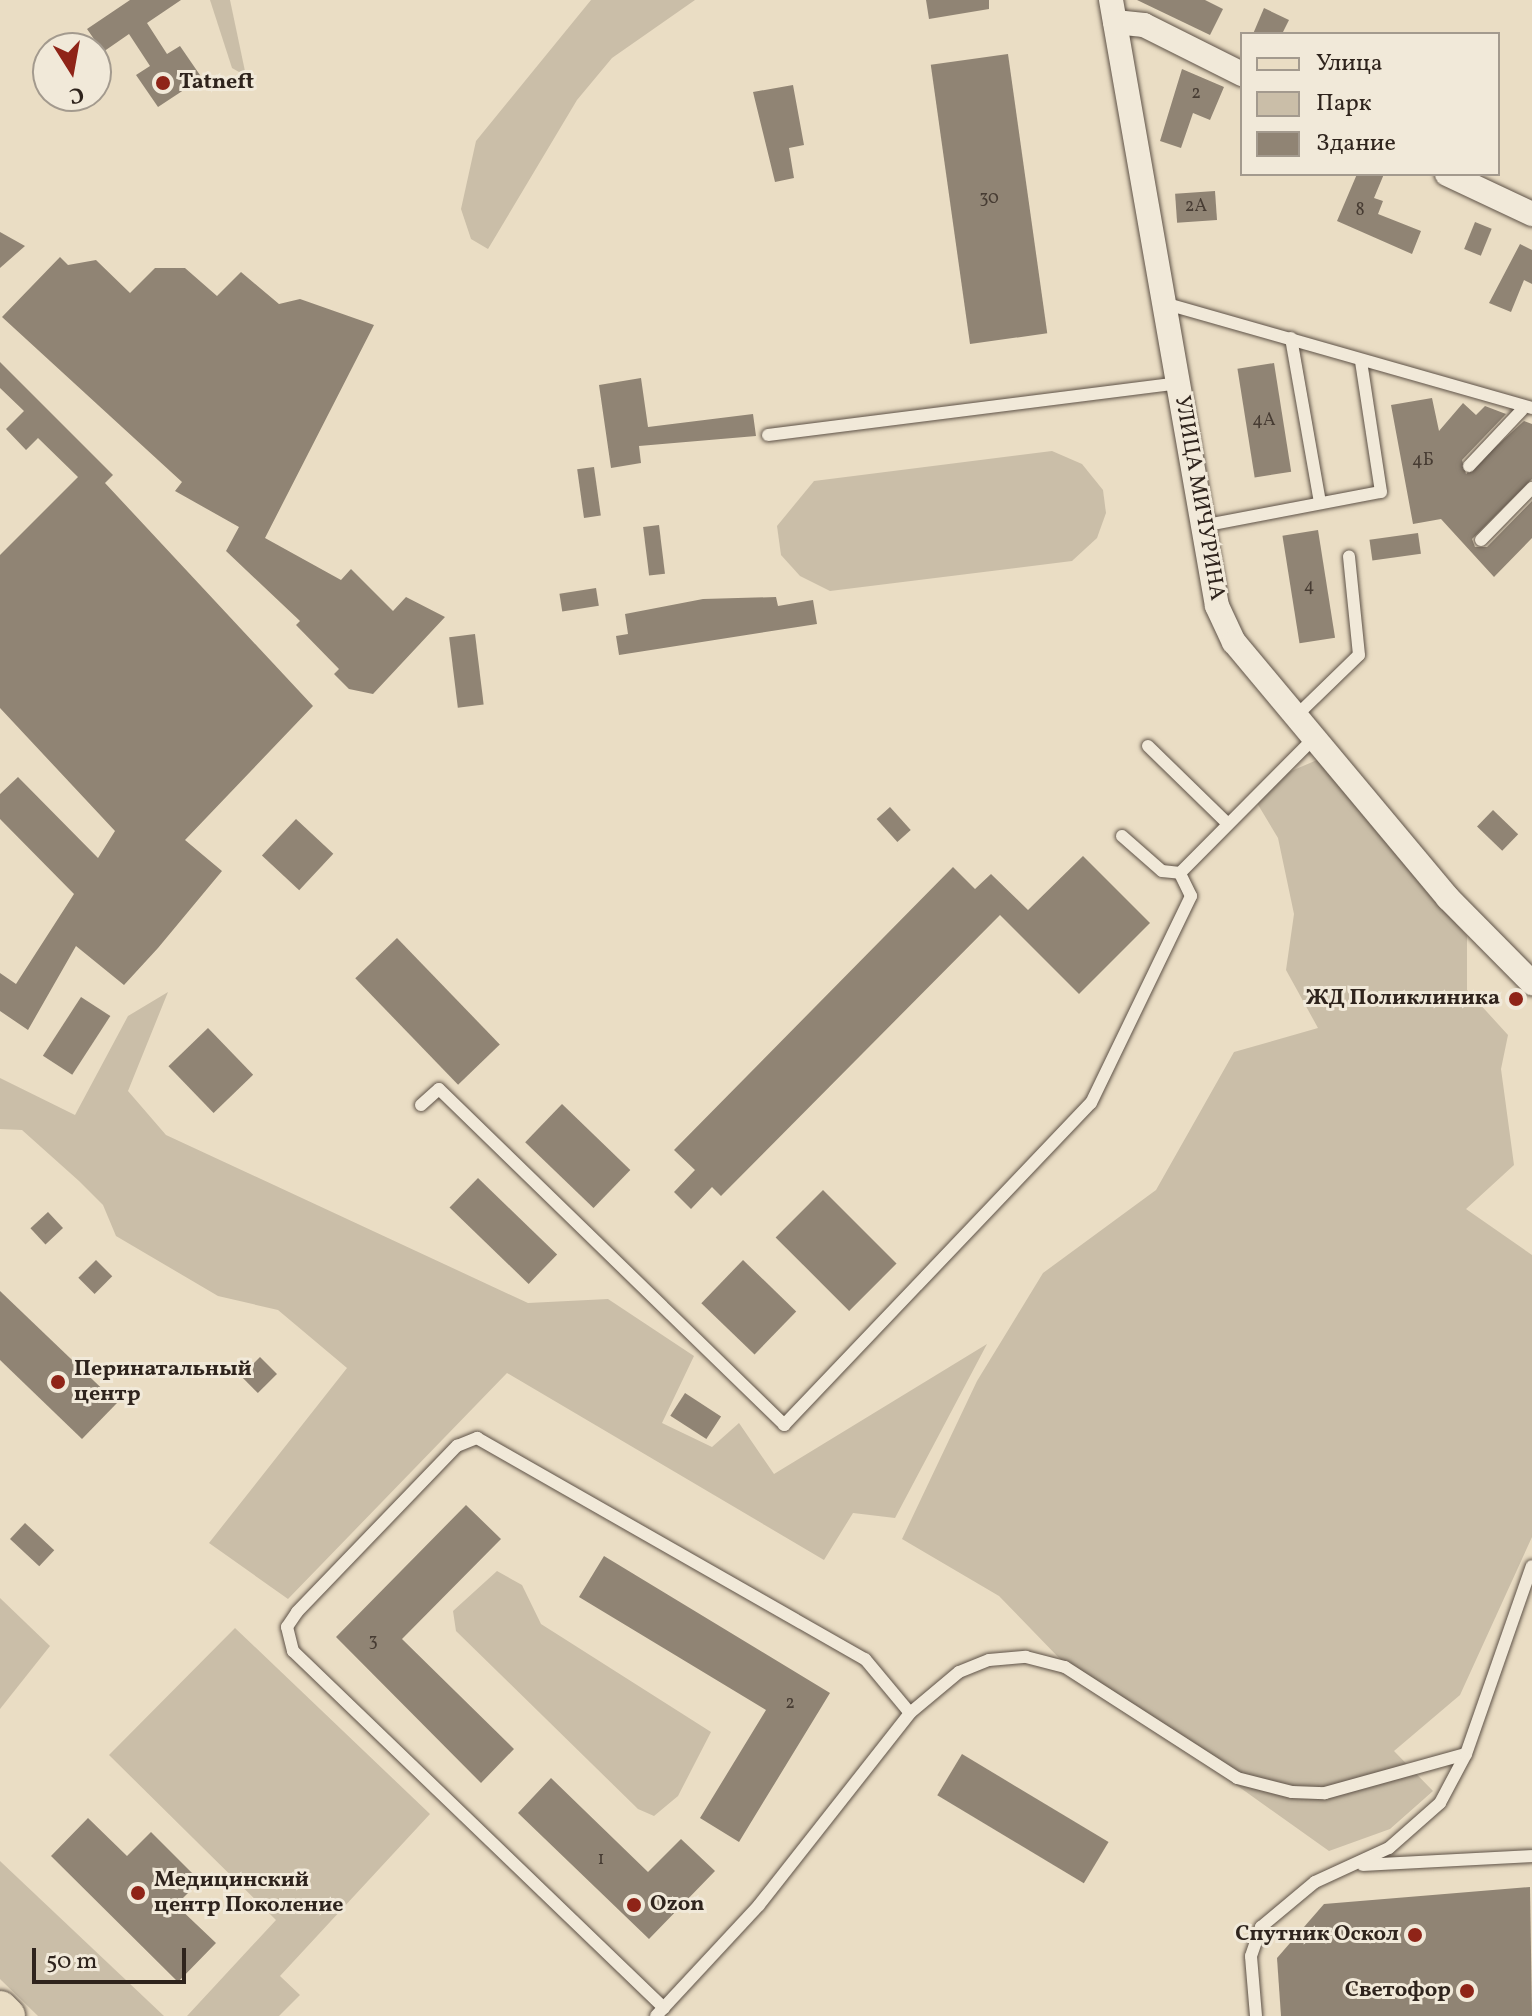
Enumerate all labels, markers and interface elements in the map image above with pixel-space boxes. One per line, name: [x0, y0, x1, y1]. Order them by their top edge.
north arrow: [32, 32, 112, 112]
legend: [1240, 32, 1500, 176]
text: Улица: [1316, 47, 1383, 81]
place label: Tatneft: [179, 70, 254, 96]
marker: Tatneft: [154, 74, 172, 92]
text: С: [66, 78, 86, 111]
house number: 2: [1191, 83, 1201, 105]
text: Парк: [1316, 87, 1372, 121]
text: Здание: [1316, 127, 1396, 161]
house number: 30: [979, 188, 999, 210]
house number: 2А: [1185, 196, 1207, 218]
house number: 8: [1355, 200, 1365, 222]
street label: УЛИЦА МИЧУРИНА: [1168, 393, 1230, 603]
house number: 4А: [1252, 410, 1276, 432]
house number: 4Б: [1412, 450, 1434, 472]
house number: 4: [1304, 576, 1314, 598]
place label: ЖД Поликлиника: [1306, 986, 1500, 1012]
marker: ЖД Поликлиника: [1507, 990, 1525, 1008]
place label: Перинатальный центр: [74, 1356, 252, 1408]
marker: Перинатальный центр: [49, 1373, 67, 1391]
house number: 3: [368, 1631, 378, 1653]
house number: 2: [785, 1693, 795, 1715]
house number: 1: [598, 1849, 604, 1871]
place label: Медицинский центр Поколение: [154, 1867, 344, 1918]
marker: Медицинский центр Поколение: [129, 1884, 147, 1902]
place label: Ozon: [650, 1892, 705, 1918]
marker: Ozon: [625, 1896, 643, 1914]
place label: Спутник Оскол: [1235, 1922, 1399, 1948]
marker: Спутник Оскол: [1406, 1926, 1424, 1944]
scale bar: [36, 1932, 190, 1982]
text: 50 m: [46, 1945, 98, 1979]
place label: Светофор: [1345, 1978, 1451, 2004]
marker: Светофор: [1458, 1982, 1476, 2000]

